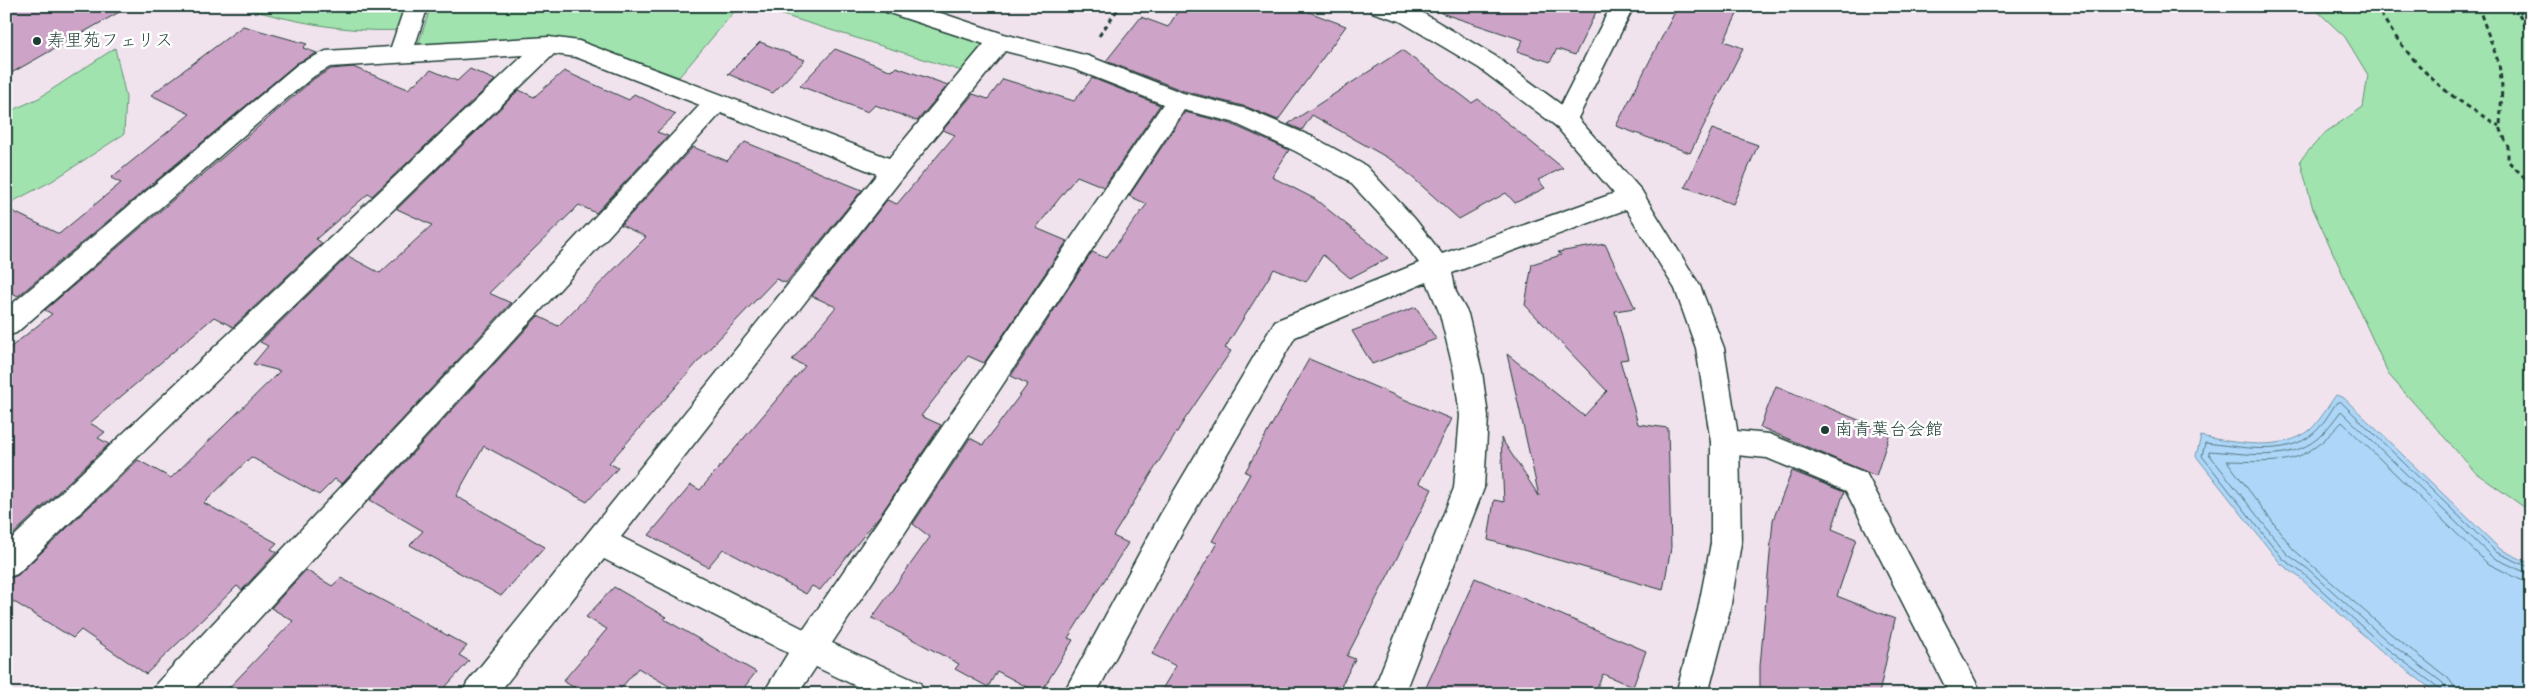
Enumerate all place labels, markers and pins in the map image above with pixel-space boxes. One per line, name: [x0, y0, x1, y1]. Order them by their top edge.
place label: 寿里苑フェリス: [47, 29, 173, 53]
marker: 寿里苑フェリス: [31, 35, 43, 47]
place label: 南青葉台会館: [1835, 418, 1943, 442]
marker: 南青葉台会館: [1819, 424, 1831, 436]

